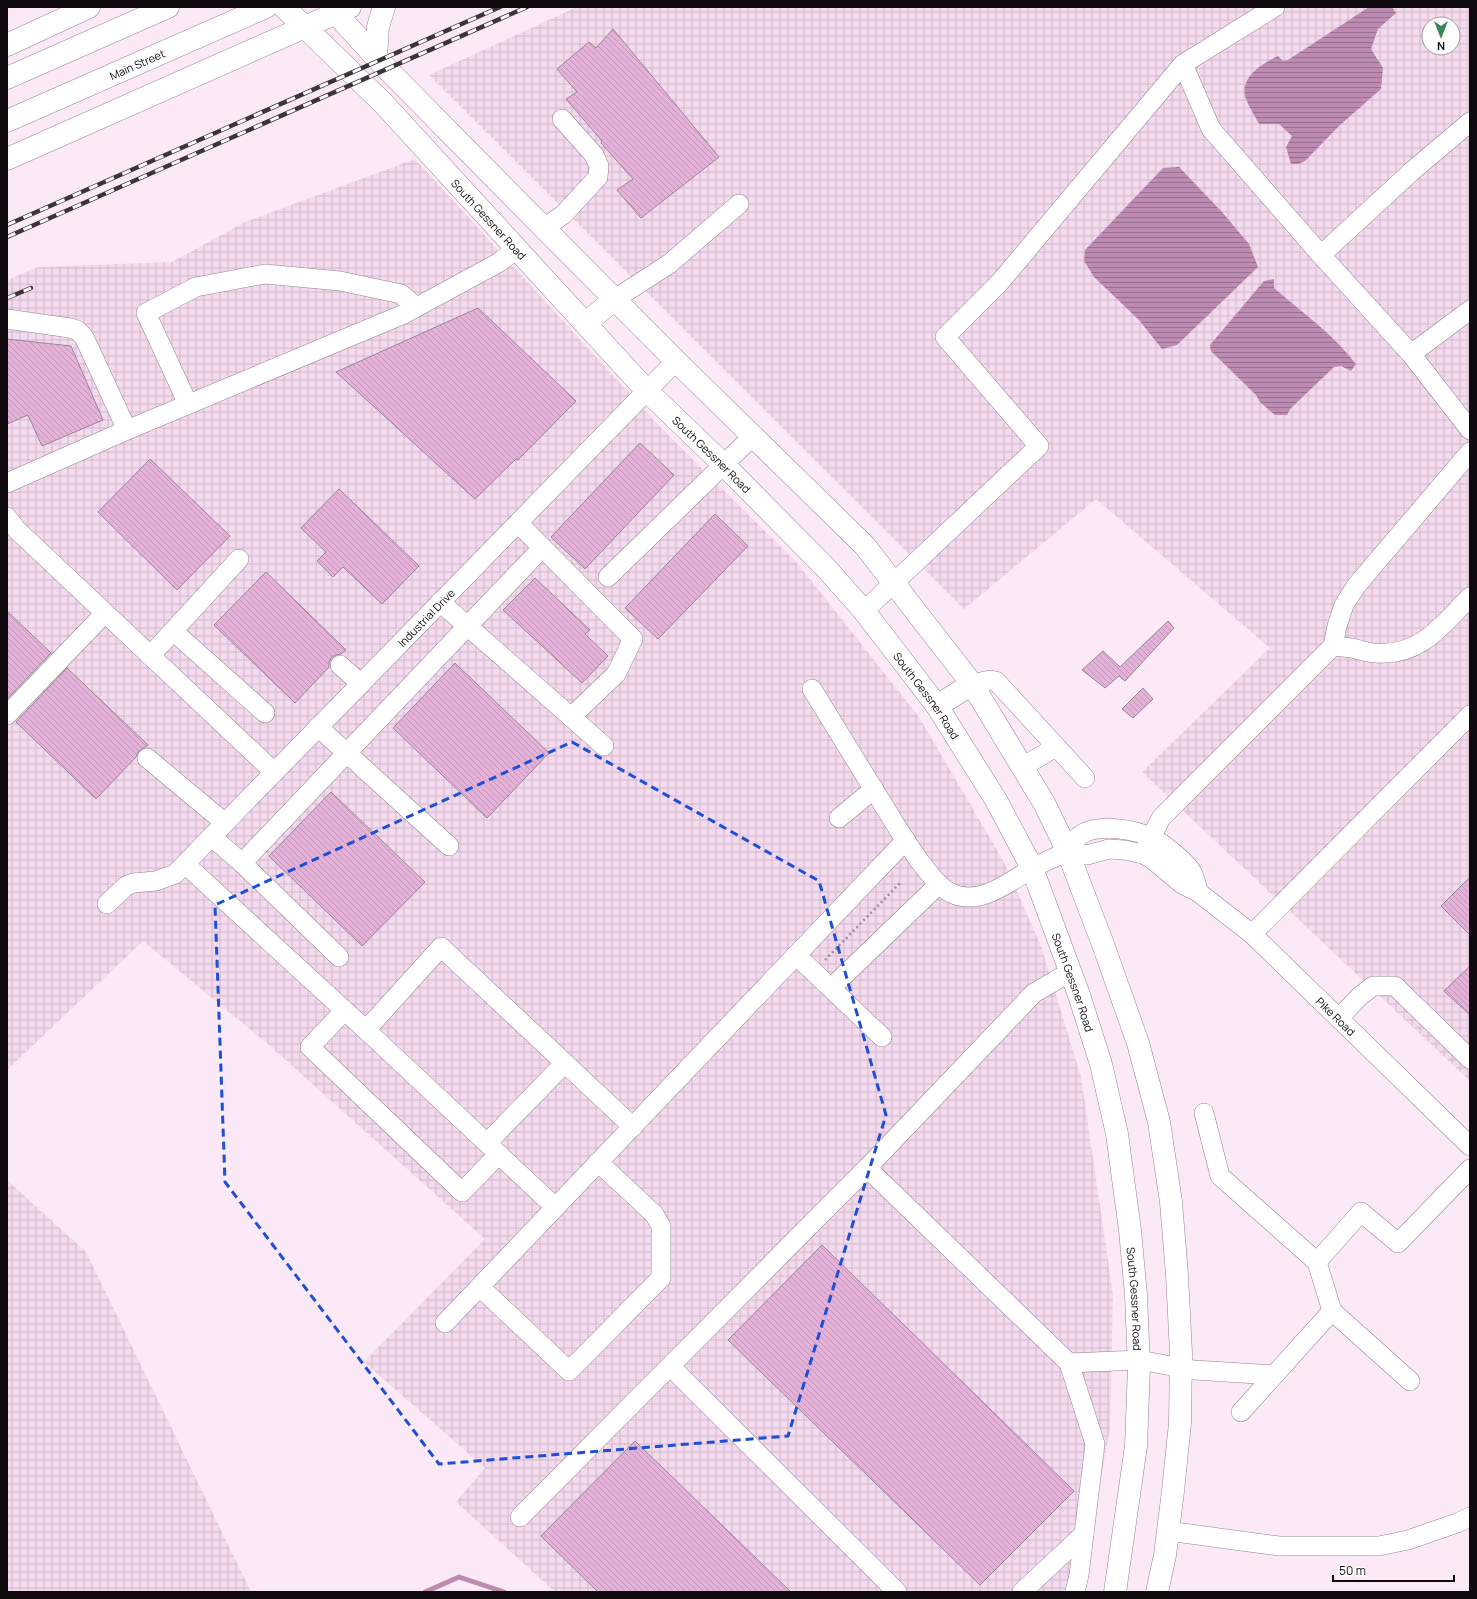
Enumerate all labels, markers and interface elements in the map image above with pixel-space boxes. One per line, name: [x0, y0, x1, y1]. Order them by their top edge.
north arrow: [1421, 16, 1461, 56]
text: N: [1437, 39, 1445, 54]
street label: Main Street: [107, 45, 167, 83]
street label: South Gessner Road: [448, 175, 530, 262]
street label: South Gessner Road: [670, 412, 754, 496]
street label: Industrial Drive: [394, 585, 458, 650]
street label: South Gessner Road: [891, 649, 963, 742]
street label: South Gessner Road: [1049, 931, 1098, 1034]
street label: Pike Road: [1313, 993, 1359, 1038]
street label: South Gessner Road: [1124, 1246, 1146, 1351]
scale bar: [1333, 1557, 1454, 1583]
text: 50 m: [1339, 1562, 1366, 1579]

